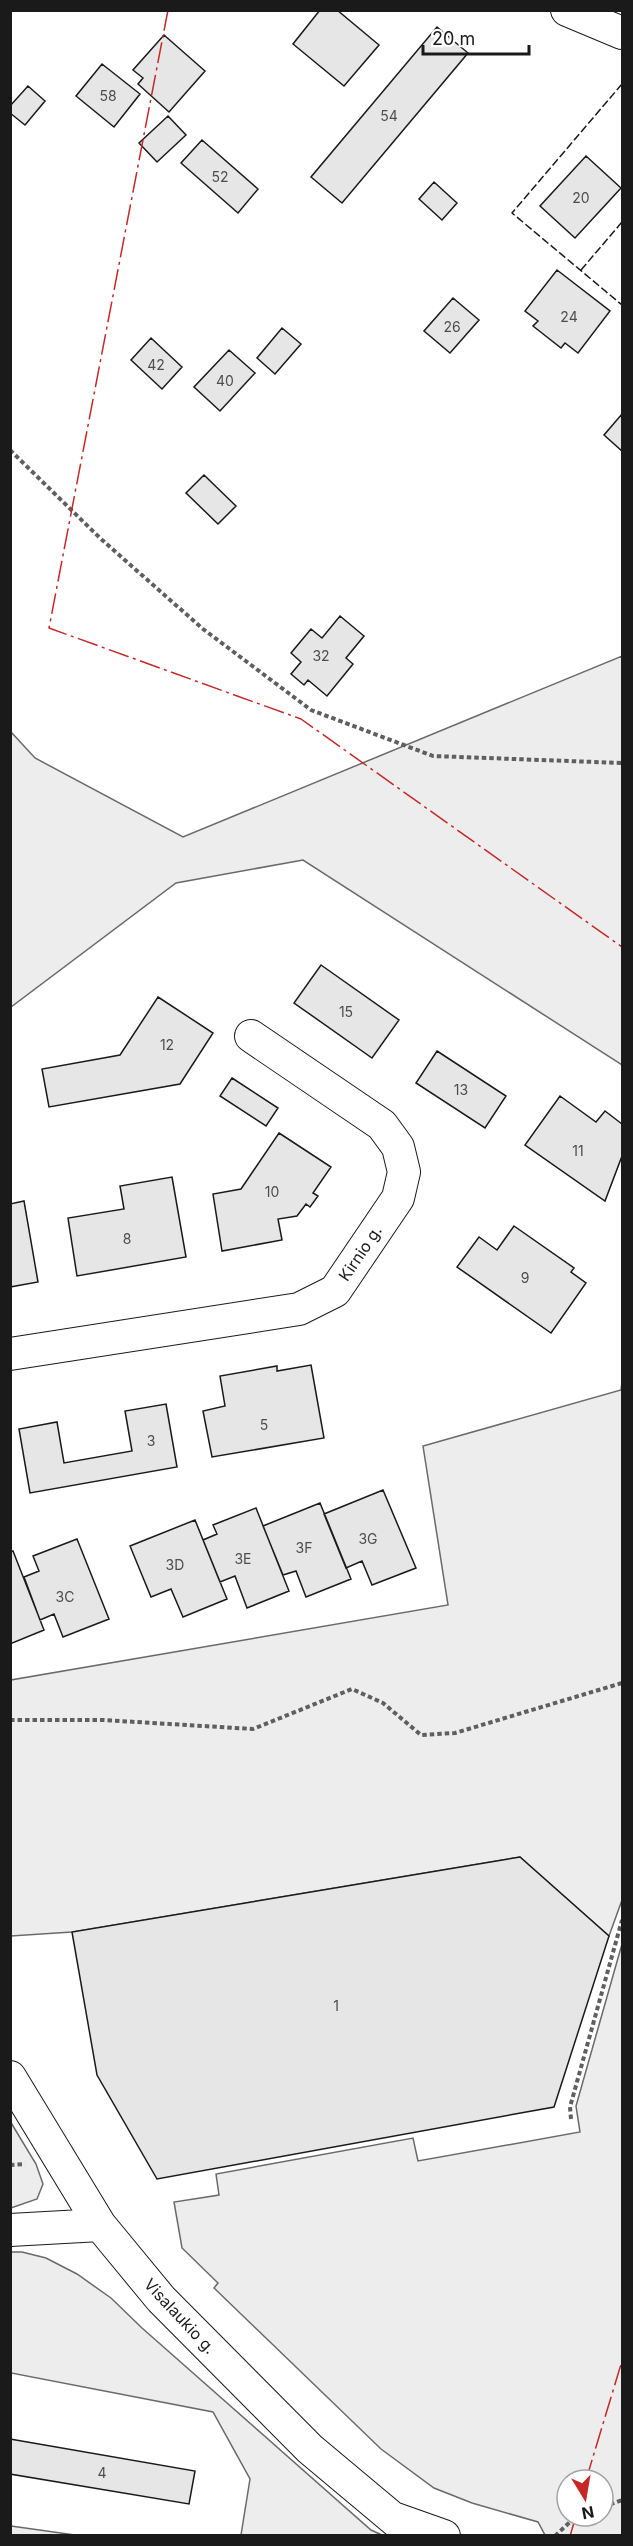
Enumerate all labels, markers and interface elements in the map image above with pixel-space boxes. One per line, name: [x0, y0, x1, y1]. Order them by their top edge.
scale bar: [423, 18, 530, 56]
text: 20 m: [432, 28, 475, 49]
house number: 58: [99, 87, 117, 104]
house number: 54: [380, 107, 398, 124]
house number: 52: [211, 168, 229, 185]
house number: 20: [572, 189, 590, 206]
house number: 24: [560, 308, 578, 325]
house number: 26: [443, 318, 461, 335]
house number: 42: [147, 356, 165, 373]
house number: 40: [216, 372, 234, 389]
house number: 32: [312, 647, 330, 664]
house number: 15: [339, 1003, 353, 1020]
house number: 12: [160, 1036, 174, 1053]
house number: 13: [454, 1081, 468, 1098]
house number: 11: [572, 1142, 584, 1159]
house number: 10: [265, 1183, 279, 1200]
street label: Kirnio g.: [334, 1221, 386, 1285]
house number: 8: [123, 1230, 131, 1247]
house number: 9: [521, 1269, 529, 1286]
house number: 5: [260, 1416, 268, 1433]
house number: 3: [147, 1432, 155, 1449]
house number: 3G: [358, 1530, 378, 1547]
house number: 3F: [296, 1539, 312, 1556]
house number: 3E: [234, 1550, 252, 1567]
house number: 3D: [166, 1556, 184, 1573]
house number: 3C: [56, 1588, 74, 1605]
house number: 1: [333, 1997, 339, 2014]
street label: Visalaukio g.: [140, 2274, 220, 2358]
house number: 4: [97, 2464, 107, 2481]
north arrow: [555, 2468, 615, 2528]
text: N: [580, 2502, 596, 2524]

